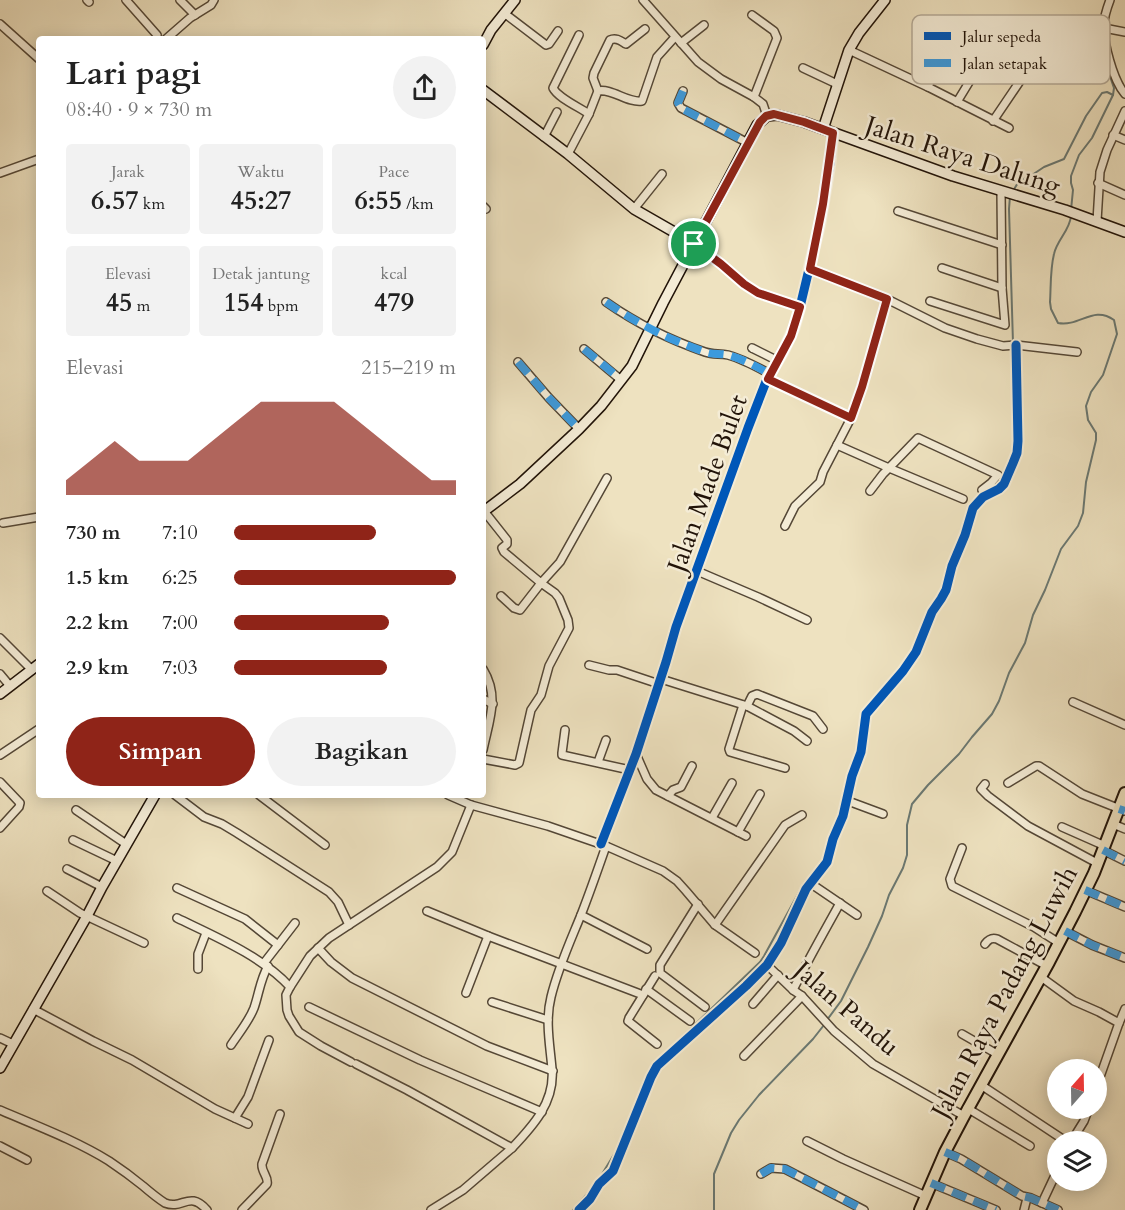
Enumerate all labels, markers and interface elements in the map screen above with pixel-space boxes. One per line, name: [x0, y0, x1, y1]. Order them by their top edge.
legend: [912, 15, 1110, 84]
text: Jalur sepeda: [960, 26, 1041, 48]
text: Lari pagi: [66, 51, 201, 96]
text: Jalan setapak: [960, 53, 1048, 75]
button: share: [393, 56, 456, 119]
text: 08:40 · 9 × 730 m: [66, 96, 212, 123]
street label: Jalan Raya Dalung: [857, 106, 1065, 204]
text: Jarak: [111, 161, 145, 183]
text: Waktu: [238, 161, 284, 183]
text: Pace: [379, 161, 409, 183]
text: 6.57: [91, 183, 139, 218]
text: 45:27: [231, 183, 291, 218]
text: 6:55: [354, 183, 402, 218]
text: km: [139, 193, 165, 215]
text: /km: [402, 193, 434, 215]
pin: [668, 218, 719, 269]
icon: arrive: [677, 227, 710, 260]
text: Elevasi: [105, 263, 151, 285]
text: Detak jantung: [212, 263, 310, 285]
text: kcal: [381, 263, 407, 285]
text: 45: [106, 285, 132, 320]
text: 154: [224, 285, 264, 320]
text: 479: [374, 285, 414, 320]
text: m: [132, 295, 150, 317]
text: bpm: [264, 295, 298, 317]
text: Elevasi: [66, 354, 124, 381]
text: 215–219 m: [361, 354, 456, 381]
street label: Jalan Made Bulet: [658, 390, 756, 581]
text: 730 m: [66, 519, 121, 546]
text: 7:10: [162, 519, 198, 546]
text: 1.5 km: [66, 564, 129, 591]
text: 6:25: [162, 564, 198, 591]
text: 2.2 km: [66, 609, 129, 636]
text: 7:00: [162, 609, 198, 636]
text: 2.9 km: [66, 654, 129, 681]
text: 7:03: [162, 654, 198, 681]
button: Simpan: [66, 717, 255, 786]
button: Bagikan: [267, 717, 456, 786]
street label: Jalan Raya Padang Luwih: [921, 860, 1086, 1128]
street label: Jalan Pandu: [783, 950, 907, 1064]
north arrow: [1047, 1059, 1107, 1119]
map controls: [1047, 1059, 1107, 1191]
button: layers: [1047, 1131, 1107, 1191]

